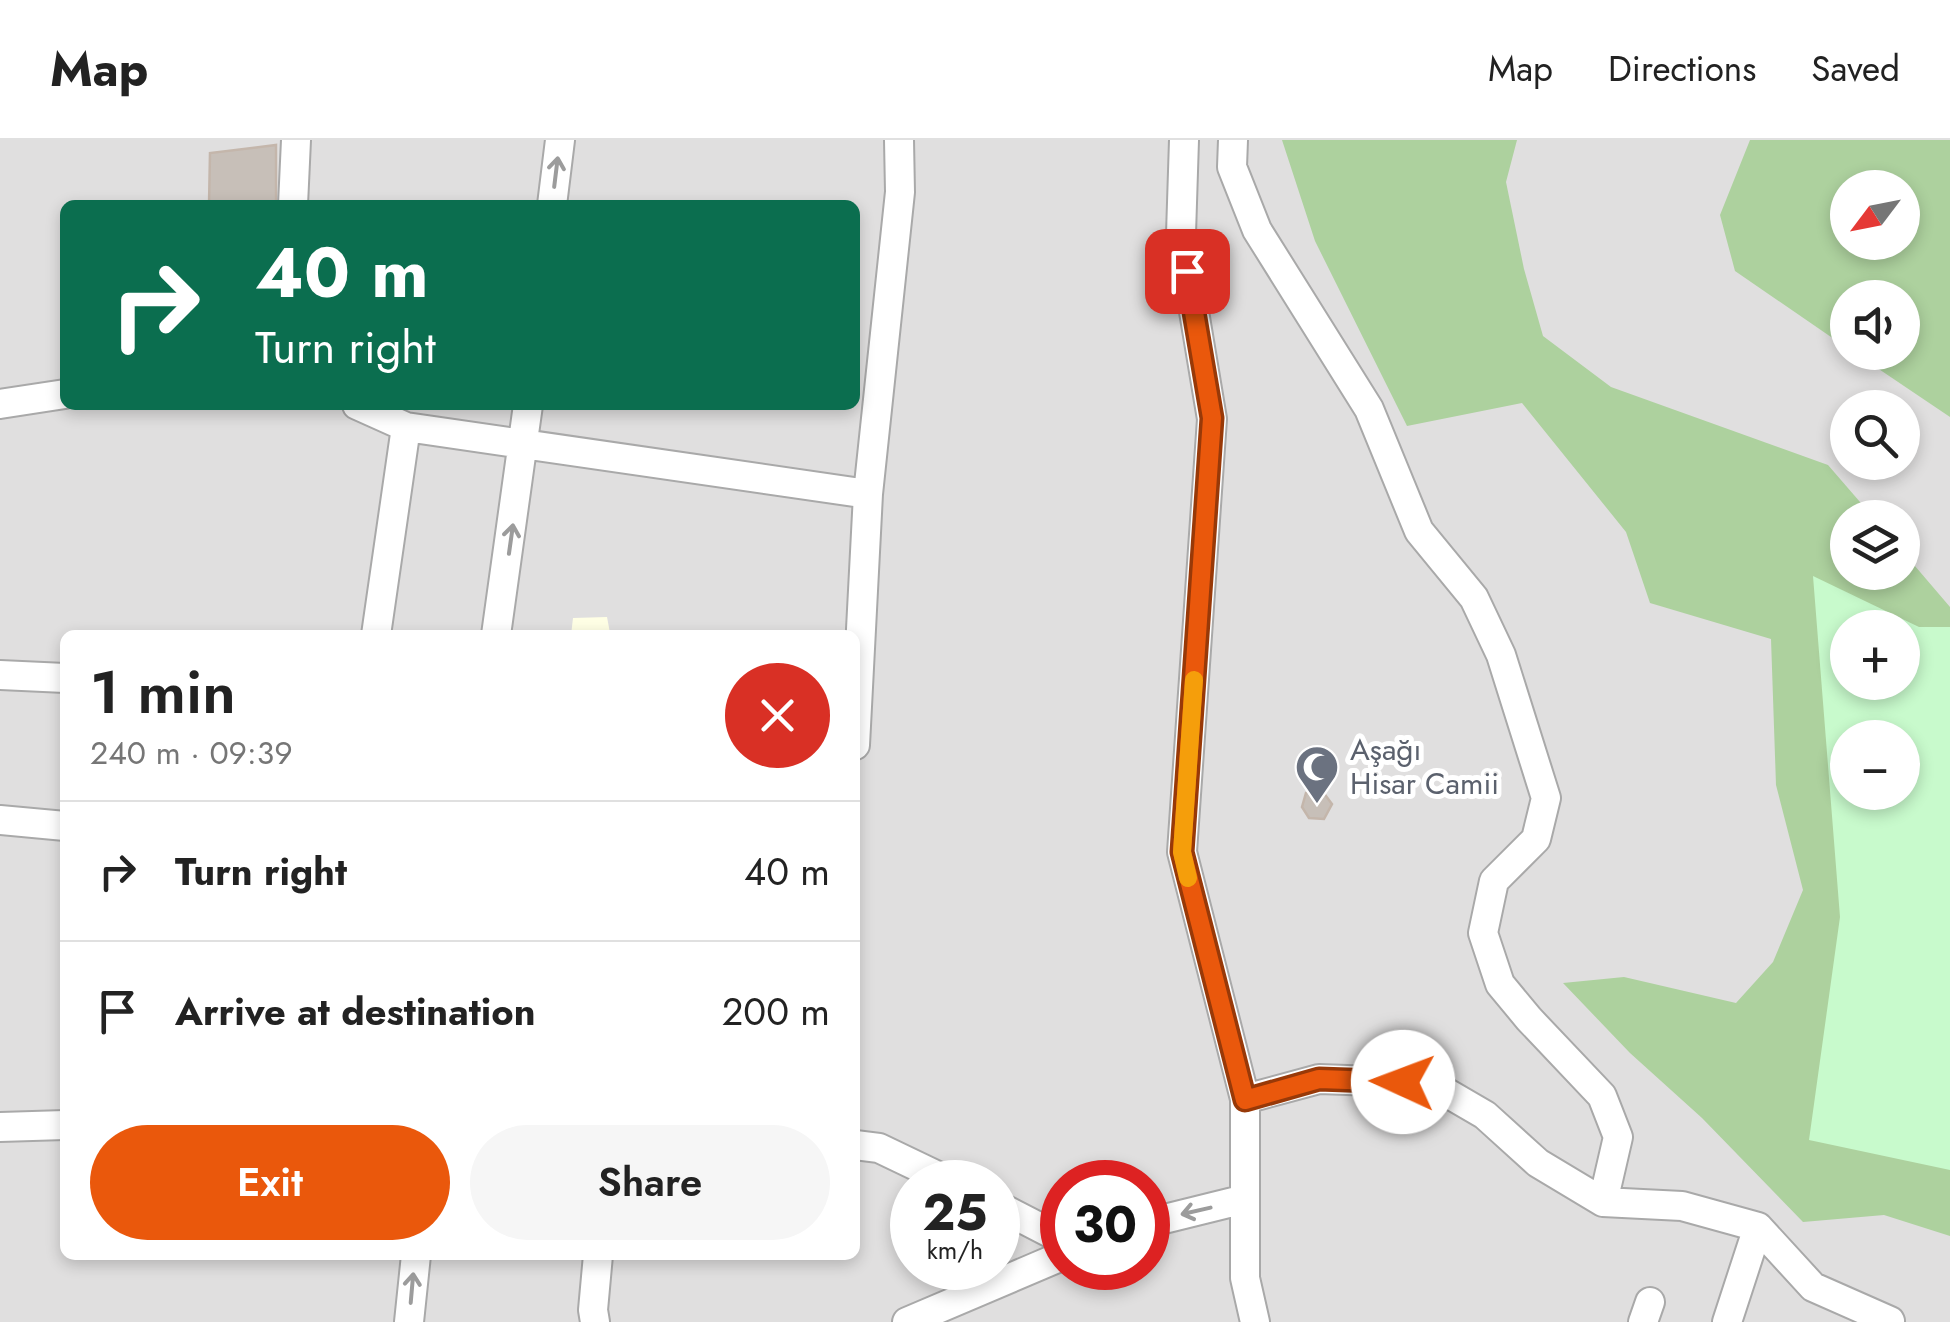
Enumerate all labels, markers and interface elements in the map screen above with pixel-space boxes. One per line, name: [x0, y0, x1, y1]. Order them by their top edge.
text: Map: [50, 35, 148, 104]
text: Map: [1488, 44, 1553, 94]
text: Directions: [1608, 44, 1756, 94]
text: Saved: [1811, 44, 1900, 94]
one-way arrow: [547, 157, 566, 189]
north arrow: [1830, 170, 1920, 260]
map controls: [1830, 170, 1920, 810]
text: 40 m: [255, 222, 429, 323]
pin: [1145, 229, 1230, 314]
icon: right: [90, 240, 220, 370]
icon: arrive: [1160, 244, 1215, 299]
button: sound: [1830, 280, 1920, 370]
text: Turn right: [255, 315, 436, 380]
button: search: [1830, 390, 1920, 480]
button: layers: [1830, 500, 1920, 590]
one-way arrow: [502, 523, 520, 555]
button: +: [1830, 610, 1920, 700]
text: 1 min: [90, 649, 236, 736]
button: close: [725, 663, 830, 768]
button: −: [1830, 720, 1920, 810]
place label: Aşağı Hisar Camii: [1350, 728, 1499, 805]
text: 240 m · 09:39: [90, 730, 293, 776]
mosque icon: Aşağı Hisar Camii: [1294, 744, 1340, 805]
icon: right: [90, 844, 145, 899]
text: Turn right: [175, 844, 347, 899]
text: 40 m: [744, 844, 830, 899]
icon: arrive: [90, 984, 145, 1039]
text: Arrive at destination: [175, 984, 536, 1039]
text: 200 m: [722, 984, 830, 1039]
position arrow: [1351, 1030, 1455, 1134]
button: Exit: [90, 1125, 450, 1240]
button: Share: [470, 1125, 830, 1240]
speed limit sign: 30: [1040, 1160, 1170, 1290]
text: 25: [922, 1176, 988, 1249]
one-way arrow: [1181, 1203, 1213, 1221]
text: km/h: [927, 1232, 983, 1268]
one-way arrow: [403, 1273, 422, 1305]

